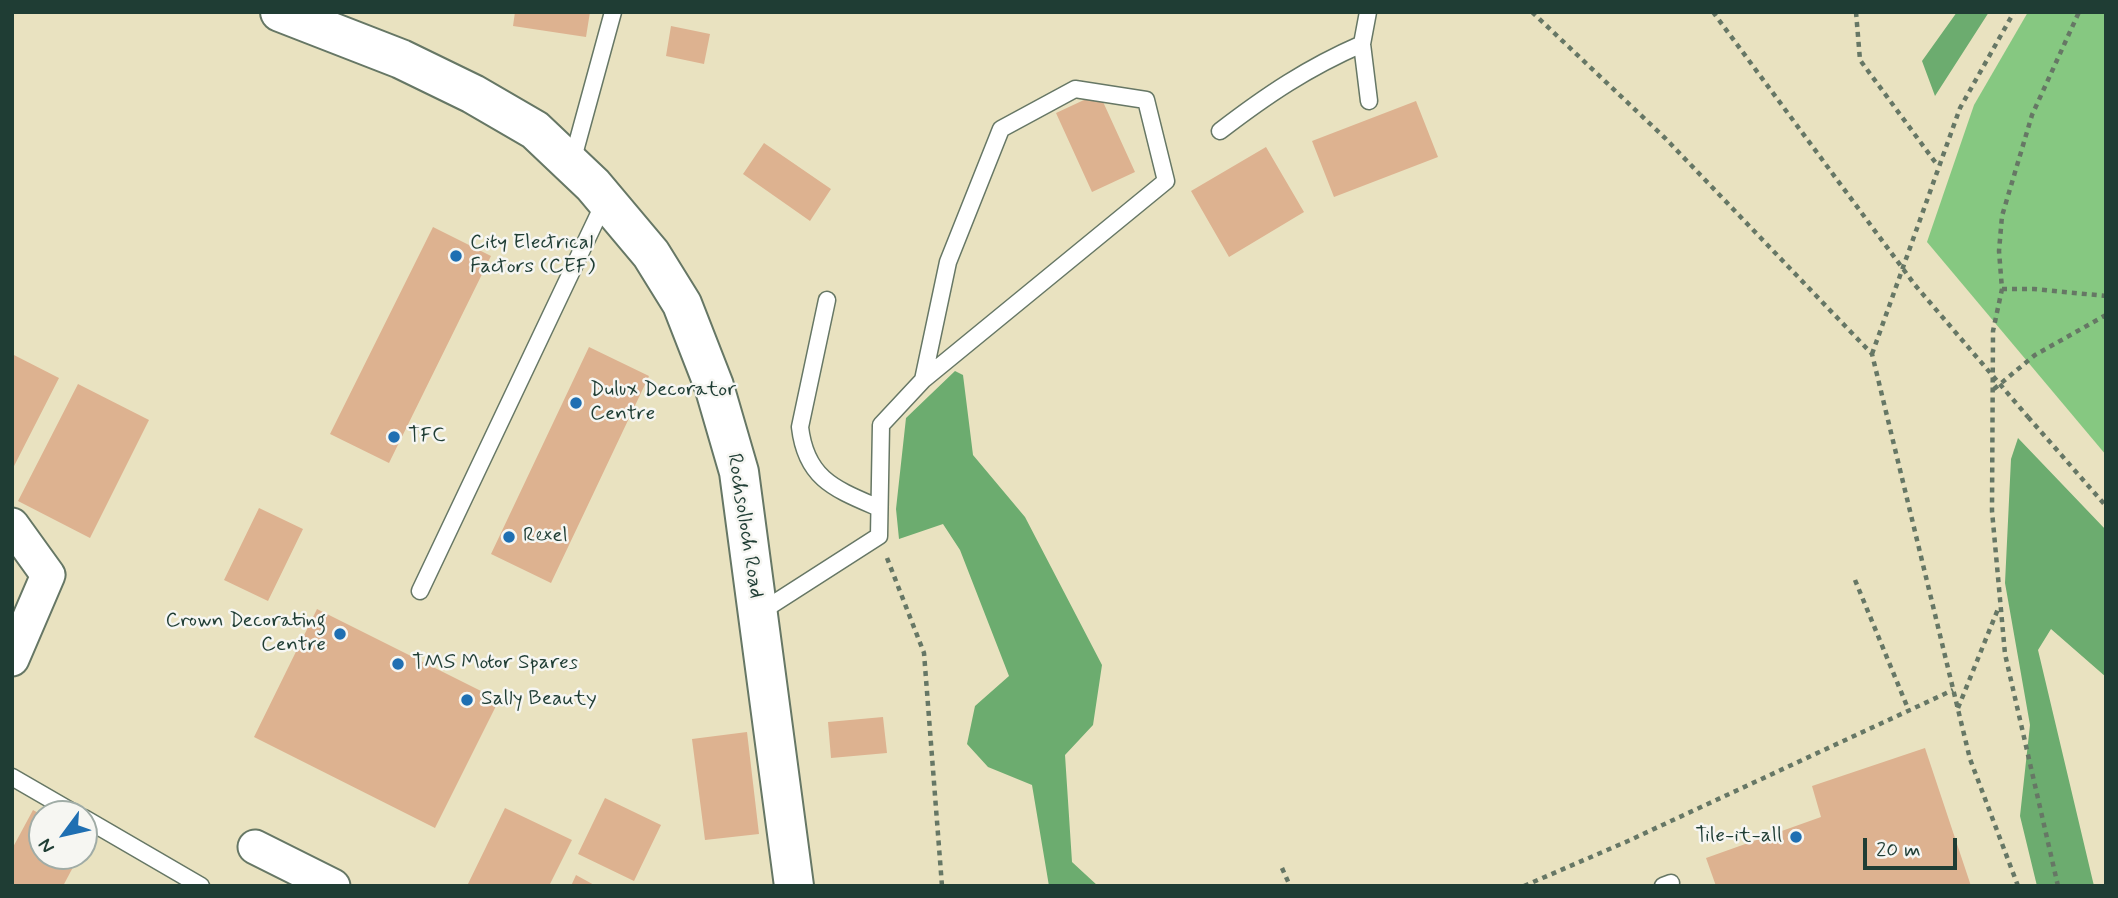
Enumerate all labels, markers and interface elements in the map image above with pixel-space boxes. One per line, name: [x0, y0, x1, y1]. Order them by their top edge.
place label: City Electrical Factors (CEF): [470, 231, 595, 281]
marker: City Electrical Factors (CEF): [448, 248, 464, 264]
place label: Dulux Decorator Centre: [590, 378, 736, 428]
marker: Dulux Decorator Centre: [568, 395, 584, 411]
place label: TFC: [408, 424, 446, 450]
marker: TFC: [386, 429, 402, 445]
street label: Rochsolloch Road: [720, 452, 768, 600]
place label: Rexel: [523, 524, 568, 550]
marker: Rexel: [501, 529, 517, 545]
place label: Crown Decorating Centre: [165, 609, 326, 659]
marker: Crown Decorating Centre: [332, 626, 348, 642]
place label: TMS Motor Spares: [412, 651, 578, 677]
marker: TMS Motor Spares: [390, 656, 406, 672]
place label: Sally Beauty: [481, 687, 597, 713]
marker: Sally Beauty: [459, 692, 475, 708]
north arrow: [28, 800, 98, 870]
place label: Tile-it-all: [1695, 824, 1782, 850]
scale bar: [1866, 824, 1960, 868]
marker: Tile-it-all: [1788, 829, 1804, 845]
text: N: [33, 834, 61, 858]
text: 20 m: [1876, 836, 1921, 864]

